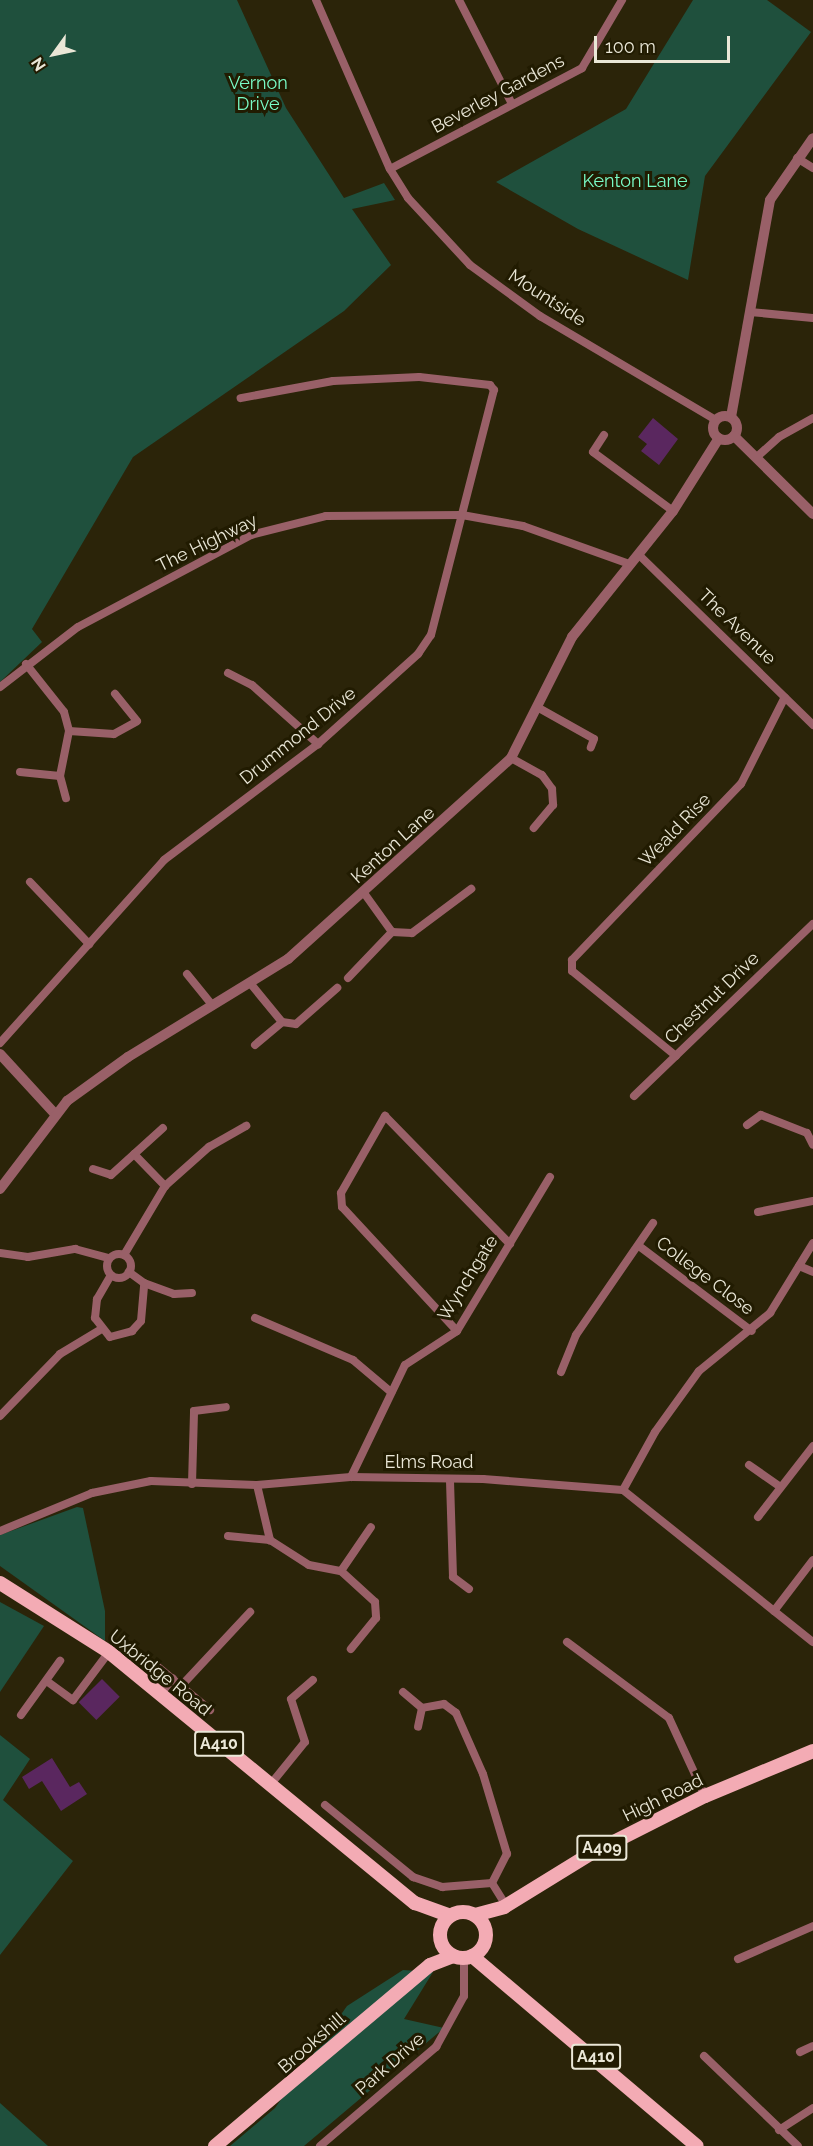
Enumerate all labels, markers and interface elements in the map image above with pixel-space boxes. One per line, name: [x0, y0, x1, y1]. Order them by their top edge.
north arrow: [24, 24, 84, 84]
scale bar: [597, 24, 734, 62]
text: 100 m: [605, 36, 656, 57]
street label: Beverley Gardens: [428, 50, 568, 138]
text: N: [27, 54, 50, 74]
park label: Vernon Drive: [228, 73, 288, 116]
park label: Kenton Lane: [582, 170, 688, 192]
street label: Mountside: [504, 265, 590, 331]
street label: The Highway: [153, 509, 261, 577]
street label: The Avenue: [694, 585, 780, 669]
street label: Drummond Drive: [236, 683, 360, 789]
street label: Weald Rise: [635, 789, 715, 871]
street label: Kenton Lane: [347, 802, 439, 888]
street label: Chestnut Drive: [660, 948, 764, 1048]
street label: Wynchgate: [433, 1231, 503, 1325]
street label: College Close: [652, 1232, 758, 1320]
street label: Elms Road: [385, 1451, 473, 1473]
street label: Uxbridge Road: [105, 1625, 215, 1721]
road number: A410: [194, 1731, 244, 1757]
street label: High Road: [619, 1769, 707, 1827]
road number: A409: [575, 1835, 629, 1861]
street label: Brookshill: [274, 2008, 350, 2078]
street label: Park Drive: [351, 2028, 429, 2100]
road number: A410: [570, 2044, 622, 2070]

